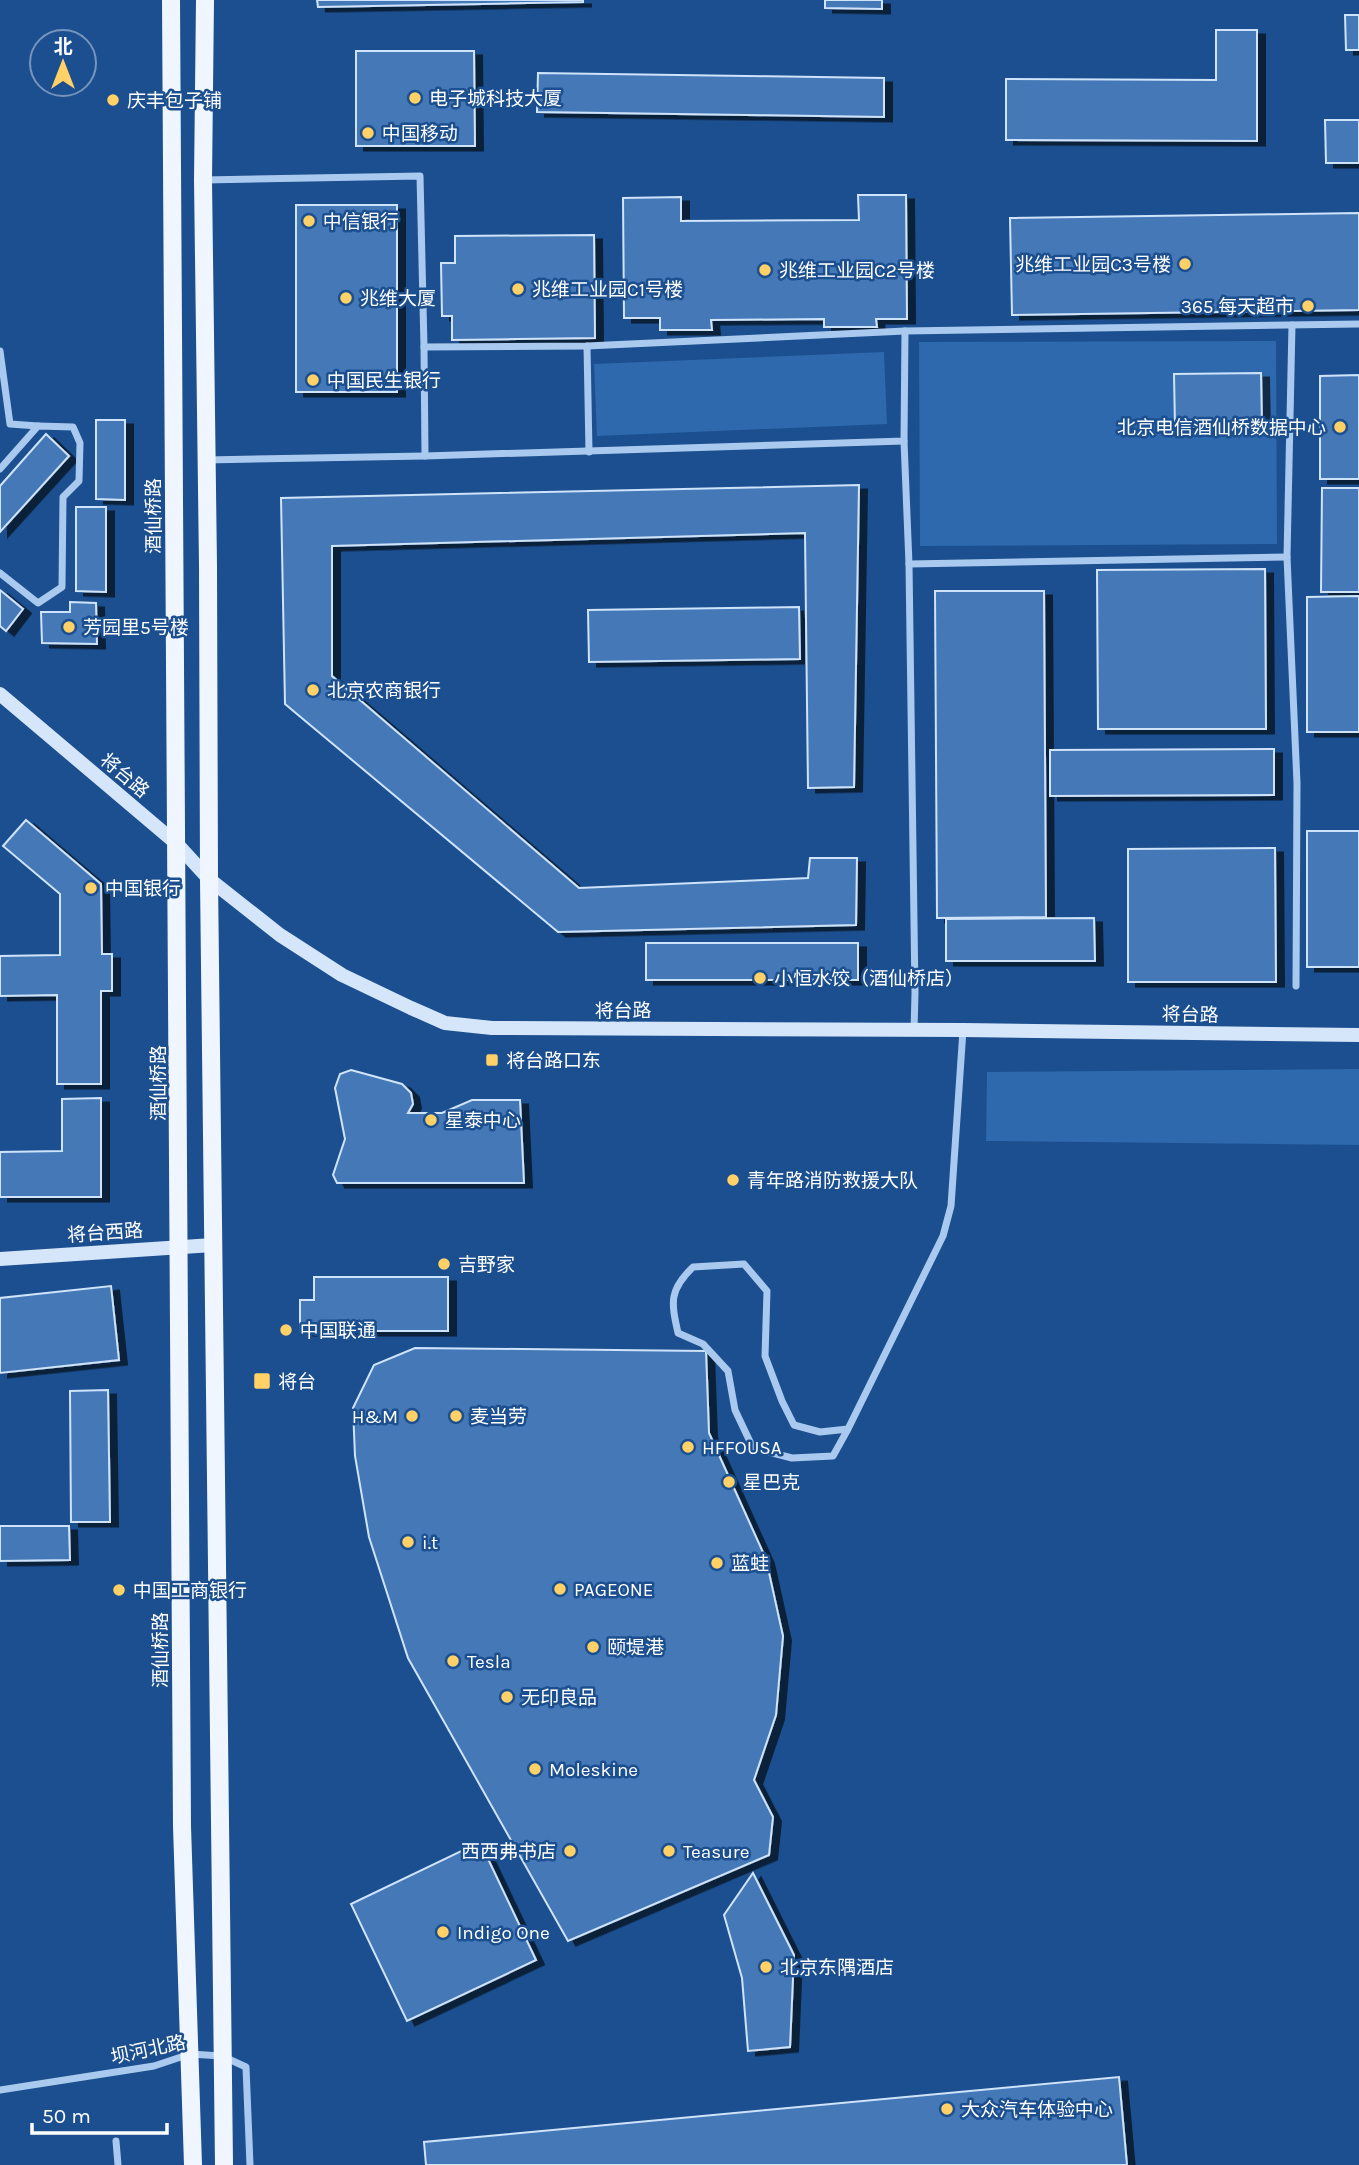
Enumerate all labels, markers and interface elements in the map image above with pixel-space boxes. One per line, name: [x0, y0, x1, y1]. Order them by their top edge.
north arrow: [28, 28, 98, 98]
text: 北: [53, 36, 73, 58]
place label: 电子城科技大厦: [429, 88, 562, 110]
place label: 庆丰包子铺: [127, 90, 222, 112]
marker: 电子城科技大厦: [407, 90, 423, 106]
marker: 庆丰包子铺: [105, 92, 121, 108]
place label: 中国移动: [382, 123, 458, 145]
marker: 中国移动: [360, 125, 376, 141]
place label: 中信银行: [323, 211, 399, 233]
marker: 中信银行: [301, 213, 317, 229]
place label: 兆维工业园C3号楼: [1015, 254, 1171, 276]
marker: 兆维工业园C3号楼: [1177, 256, 1193, 272]
place label: 兆维工业园C2号楼: [779, 260, 935, 282]
marker: 兆维工业园C2号楼: [757, 262, 773, 278]
place label: 兆维工业园C1号楼: [532, 279, 683, 301]
marker: 兆维工业园C1号楼: [510, 281, 526, 297]
place label: 兆维大厦: [360, 288, 436, 310]
marker: 兆维大厦: [338, 290, 354, 306]
place label: 365 每天超市: [1181, 296, 1294, 318]
marker: 365 每天超市: [1300, 298, 1316, 314]
place label: 中国民生银行: [327, 370, 441, 392]
marker: 中国民生银行: [305, 372, 321, 388]
place label: 北京电信酒仙桥数据中心: [1117, 417, 1326, 439]
marker: 北京电信酒仙桥数据中心: [1332, 419, 1348, 435]
street label: 酒仙桥路: [143, 478, 165, 554]
place label: 芳园里5号楼: [83, 617, 189, 639]
marker: 芳园里5号楼: [61, 619, 77, 635]
place label: 北京农商银行: [327, 680, 441, 702]
marker: 北京农商银行: [305, 682, 321, 698]
street label: 将台路: [95, 749, 153, 803]
place label: 中国银行: [105, 878, 181, 900]
marker: 中国银行: [83, 880, 99, 896]
place label: 小恒水饺（酒仙桥店）: [774, 968, 964, 990]
marker: 小恒水饺（酒仙桥店）: [752, 970, 768, 986]
street label: 将台路: [594, 1000, 652, 1022]
street label: 将台路: [1161, 1004, 1219, 1026]
street label: 酒仙桥路: [148, 1045, 170, 1121]
place label: 将台路口东: [506, 1050, 601, 1072]
marker: 将台路口东: [484, 1052, 500, 1068]
place label: 星泰中心: [445, 1110, 521, 1132]
marker: 星泰中心: [423, 1112, 439, 1128]
place label: 青年路消防救援大队: [747, 1170, 918, 1192]
marker: 青年路消防救援大队: [725, 1172, 741, 1188]
street label: 将台西路: [66, 1219, 144, 1247]
place label: 吉野家: [458, 1254, 515, 1276]
marker: 吉野家: [436, 1256, 452, 1272]
place label: 中国联通: [300, 1320, 376, 1342]
marker: 中国联通: [278, 1322, 294, 1338]
marker: 将台: [252, 1371, 272, 1391]
place label: 将台: [278, 1371, 316, 1393]
place label: H&M: [352, 1406, 398, 1428]
place label: 麦当劳: [470, 1406, 527, 1428]
marker: H&M: [404, 1408, 420, 1424]
marker: 麦当劳: [448, 1408, 464, 1424]
place label: HFFOUSA: [702, 1437, 782, 1459]
marker: HFFOUSA: [680, 1439, 696, 1455]
place label: 星巴克: [743, 1472, 800, 1494]
marker: 星巴克: [721, 1474, 737, 1490]
place label: i.t: [422, 1532, 438, 1554]
marker: i.t: [400, 1534, 416, 1550]
place label: 蓝蛙: [731, 1553, 769, 1575]
marker: 蓝蛙: [709, 1555, 725, 1571]
place label: PAGEONE: [574, 1579, 654, 1601]
place label: 中国工商银行: [133, 1580, 247, 1602]
marker: PAGEONE: [552, 1581, 568, 1597]
marker: 中国工商银行: [111, 1582, 127, 1598]
street label: 酒仙桥路: [150, 1612, 172, 1688]
place label: 颐堤港: [607, 1637, 664, 1659]
marker: 颐堤港: [585, 1639, 601, 1655]
place label: Tesla: [467, 1651, 511, 1673]
marker: Tesla: [445, 1653, 461, 1669]
place label: 无印良品: [521, 1687, 597, 1709]
marker: 无印良品: [499, 1689, 515, 1705]
place label: Moleskine: [549, 1759, 638, 1781]
marker: Moleskine: [527, 1761, 543, 1777]
place label: 西西弗书店: [461, 1841, 556, 1863]
place label: Teasure: [683, 1841, 749, 1863]
marker: 西西弗书店: [562, 1843, 578, 1859]
marker: Teasure: [661, 1843, 677, 1859]
place label: Indigo One: [457, 1922, 550, 1944]
marker: Indigo One: [435, 1924, 451, 1940]
place label: 北京东隅酒店: [780, 1957, 894, 1979]
marker: 北京东隅酒店: [758, 1959, 774, 1975]
street label: 坝河北路: [109, 2031, 188, 2069]
scale bar: [32, 2092, 166, 2136]
place label: 大众汽车体验中心: [961, 2099, 1113, 2121]
marker: 大众汽车体验中心: [939, 2101, 955, 2117]
text: 50 m: [42, 2104, 91, 2128]

